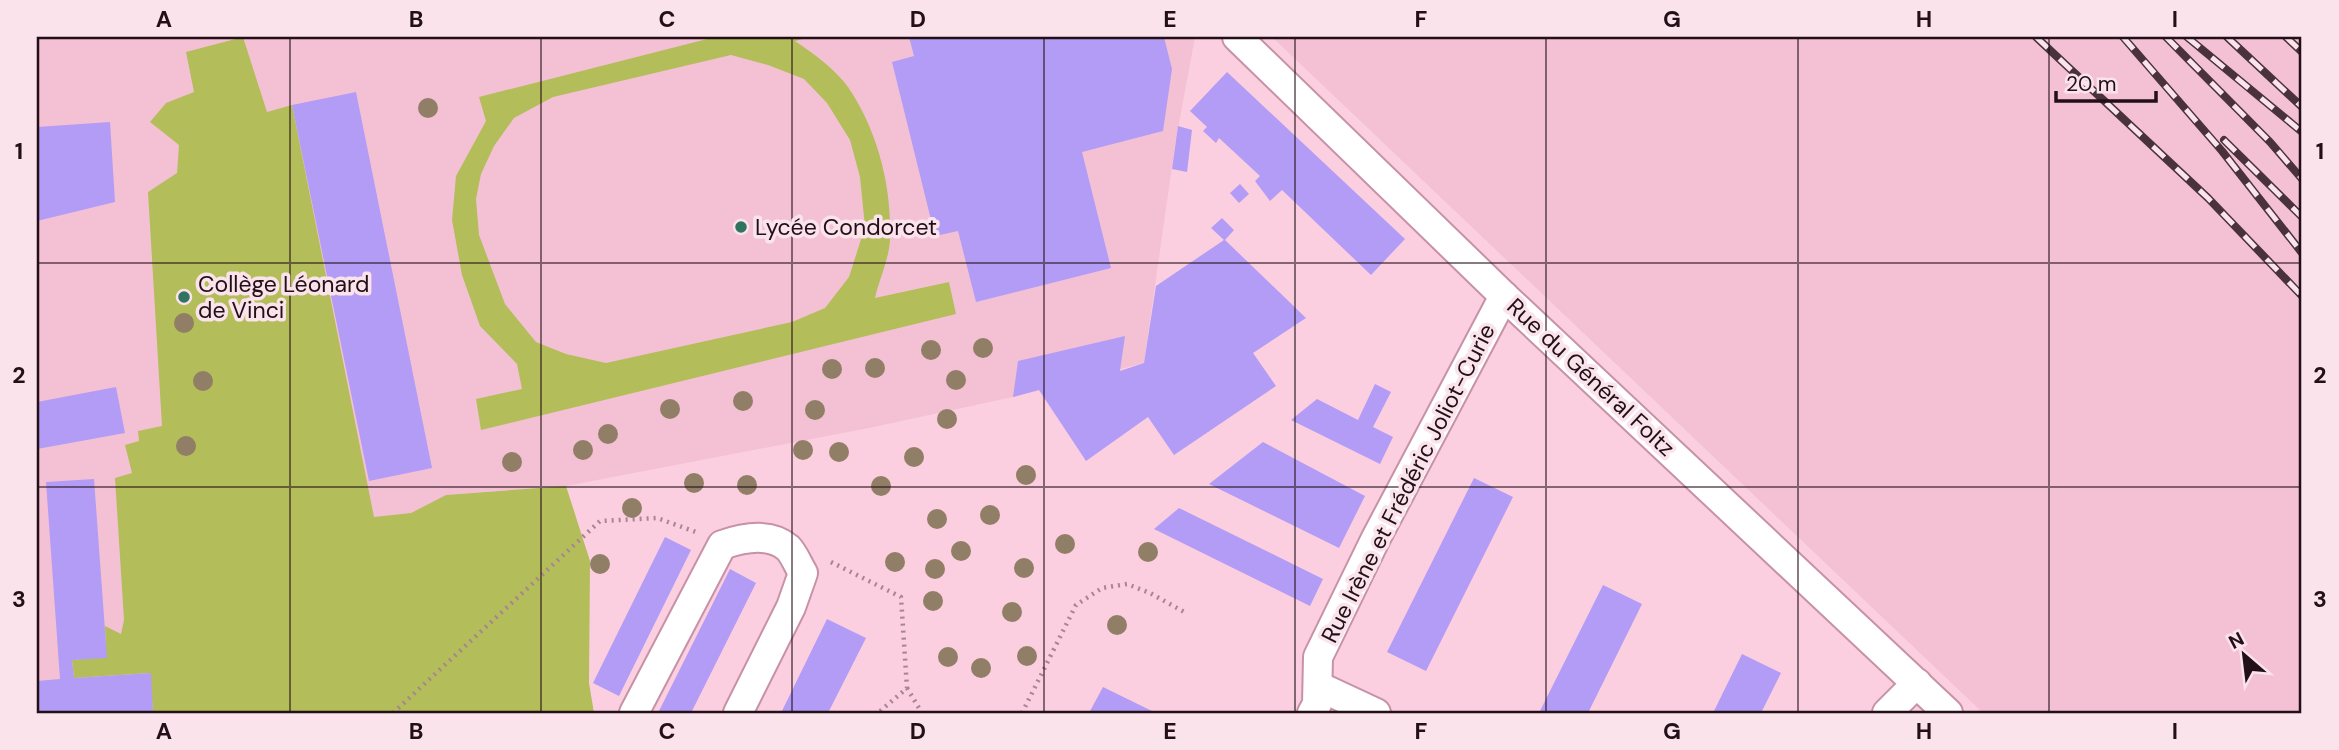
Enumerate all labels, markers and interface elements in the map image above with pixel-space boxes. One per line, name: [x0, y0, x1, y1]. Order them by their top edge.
text: A: [156, 4, 172, 34]
text: B: [409, 4, 423, 34]
text: C: [659, 4, 675, 34]
text: D: [910, 4, 926, 34]
text: E: [1163, 4, 1177, 34]
text: F: [1415, 4, 1428, 34]
text: G: [1663, 4, 1681, 34]
text: H: [1916, 4, 1932, 34]
text: I: [2172, 4, 2178, 34]
scale bar: [2056, 60, 2155, 104]
text: 20 m: [2066, 70, 2117, 98]
text: 1: [15, 136, 23, 166]
text: 1: [2316, 136, 2324, 166]
place label: Lycée Condorcet: [755, 212, 937, 242]
marker: Lycée Condorcet: [733, 219, 749, 235]
place label: Collège Léonard de Vinci: [198, 269, 370, 325]
marker: Collège Léonard de Vinci: [176, 289, 192, 305]
street label: Rue du Général Foltz: [1501, 291, 1681, 463]
street label: Rue Irène et Frédéric Joliot-Curie: [1314, 318, 1502, 648]
text: 2: [12, 360, 26, 390]
text: 2: [2313, 360, 2327, 390]
text: 3: [12, 584, 26, 614]
text: 3: [2313, 584, 2327, 614]
north arrow: [2210, 620, 2280, 690]
text: N: [2224, 626, 2248, 655]
text: A: [156, 716, 172, 746]
text: B: [409, 716, 423, 746]
text: C: [659, 716, 675, 746]
text: D: [910, 716, 926, 746]
text: E: [1163, 716, 1177, 746]
text: F: [1415, 716, 1428, 746]
text: G: [1663, 716, 1681, 746]
text: H: [1916, 716, 1932, 746]
text: I: [2172, 716, 2178, 746]

